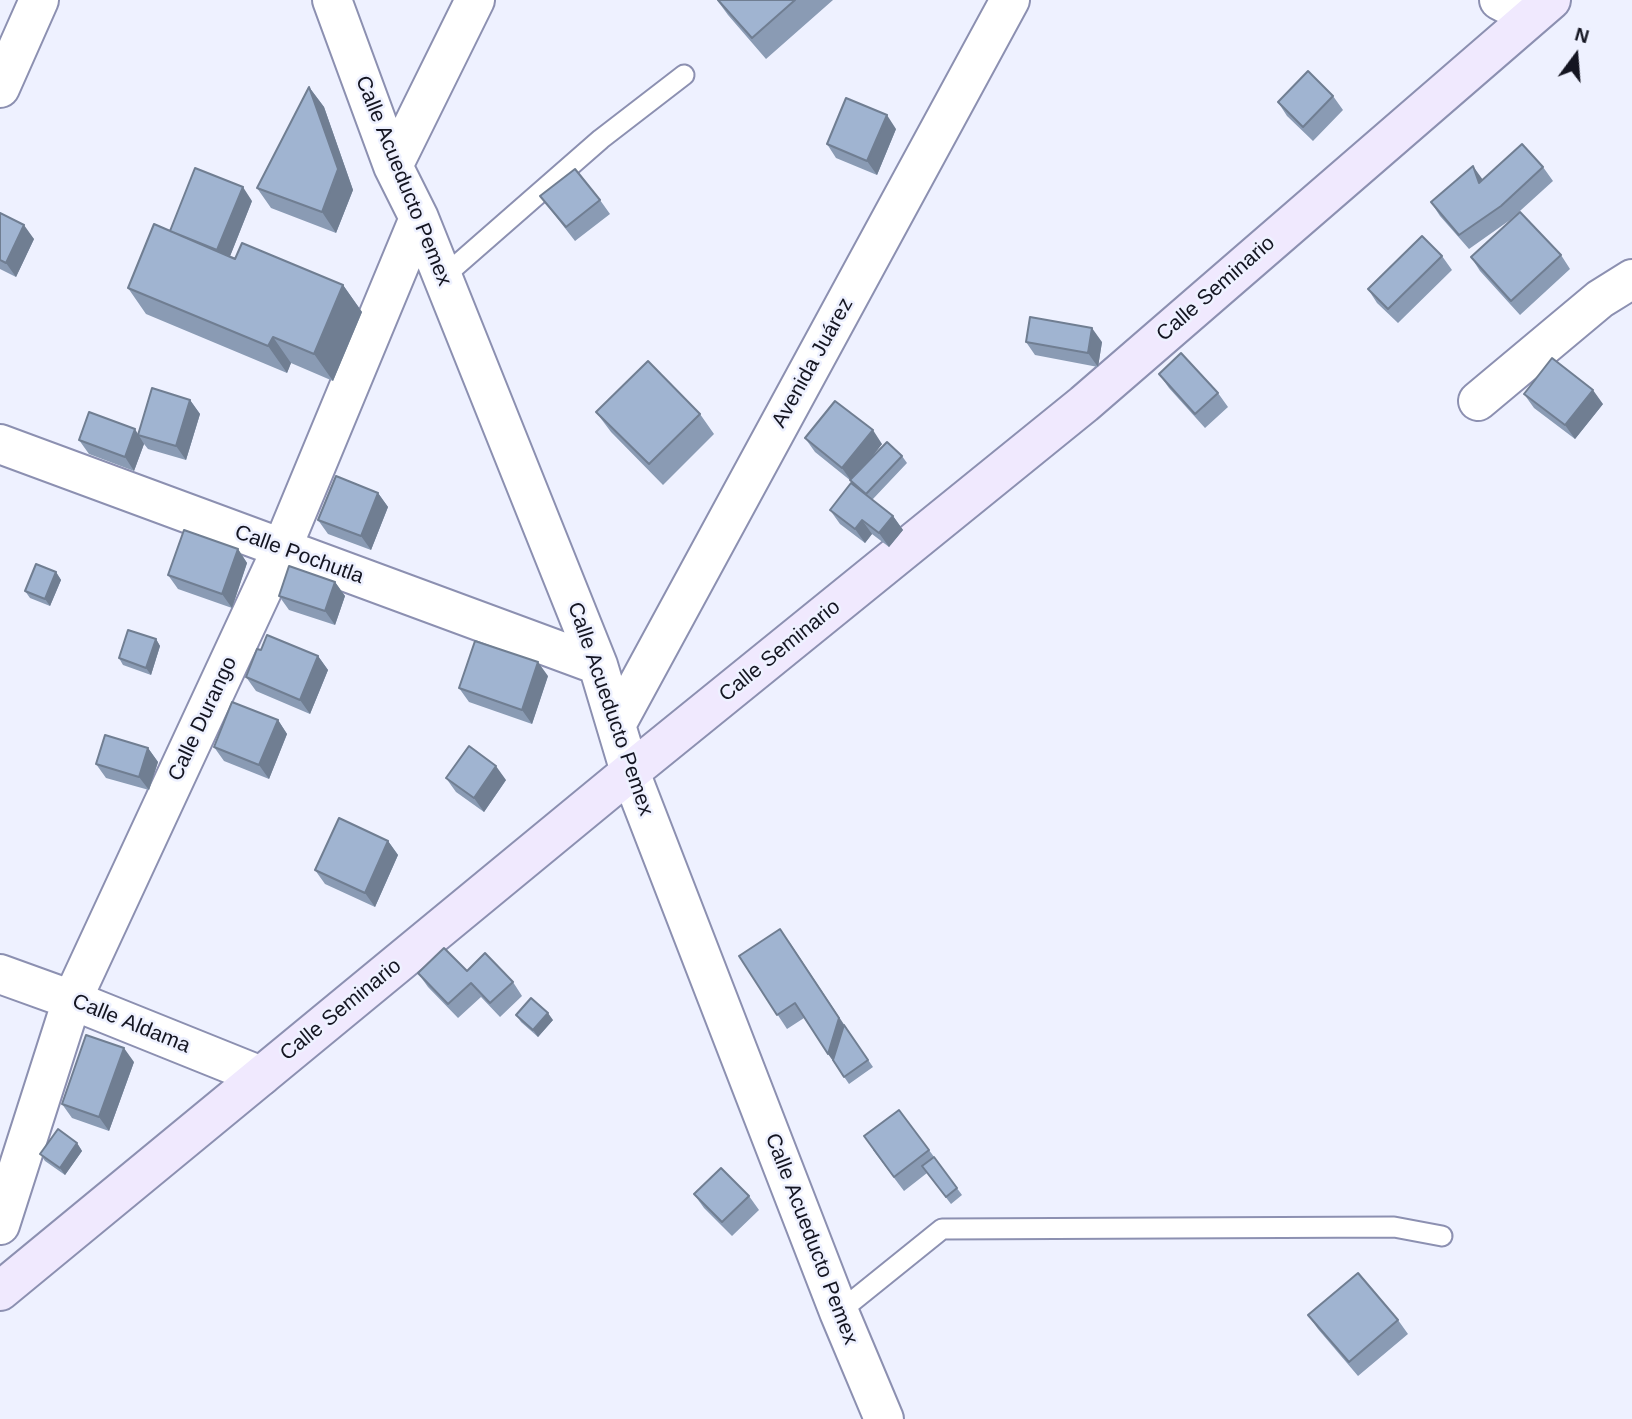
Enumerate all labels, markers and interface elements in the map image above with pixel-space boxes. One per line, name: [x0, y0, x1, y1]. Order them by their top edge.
north arrow: [1541, 21, 1611, 91]
text: N: [1572, 23, 1591, 47]
street label: Calle Acueducto Pemex: [349, 72, 457, 290]
street label: Calle Seminario: [1152, 231, 1280, 347]
street label: Avenida Juárez: [767, 294, 859, 432]
street label: Calle Pochutla: [231, 520, 367, 590]
street label: Calle Seminario: [714, 595, 846, 707]
street label: Calle Acueducto Pemex: [562, 599, 658, 819]
street label: Calle Durango: [163, 653, 243, 785]
street label: Calle Seminario: [275, 954, 407, 1066]
street label: Calle Aldama: [68, 989, 194, 1059]
street label: Calle Acueducto Pemex: [759, 1130, 863, 1348]

